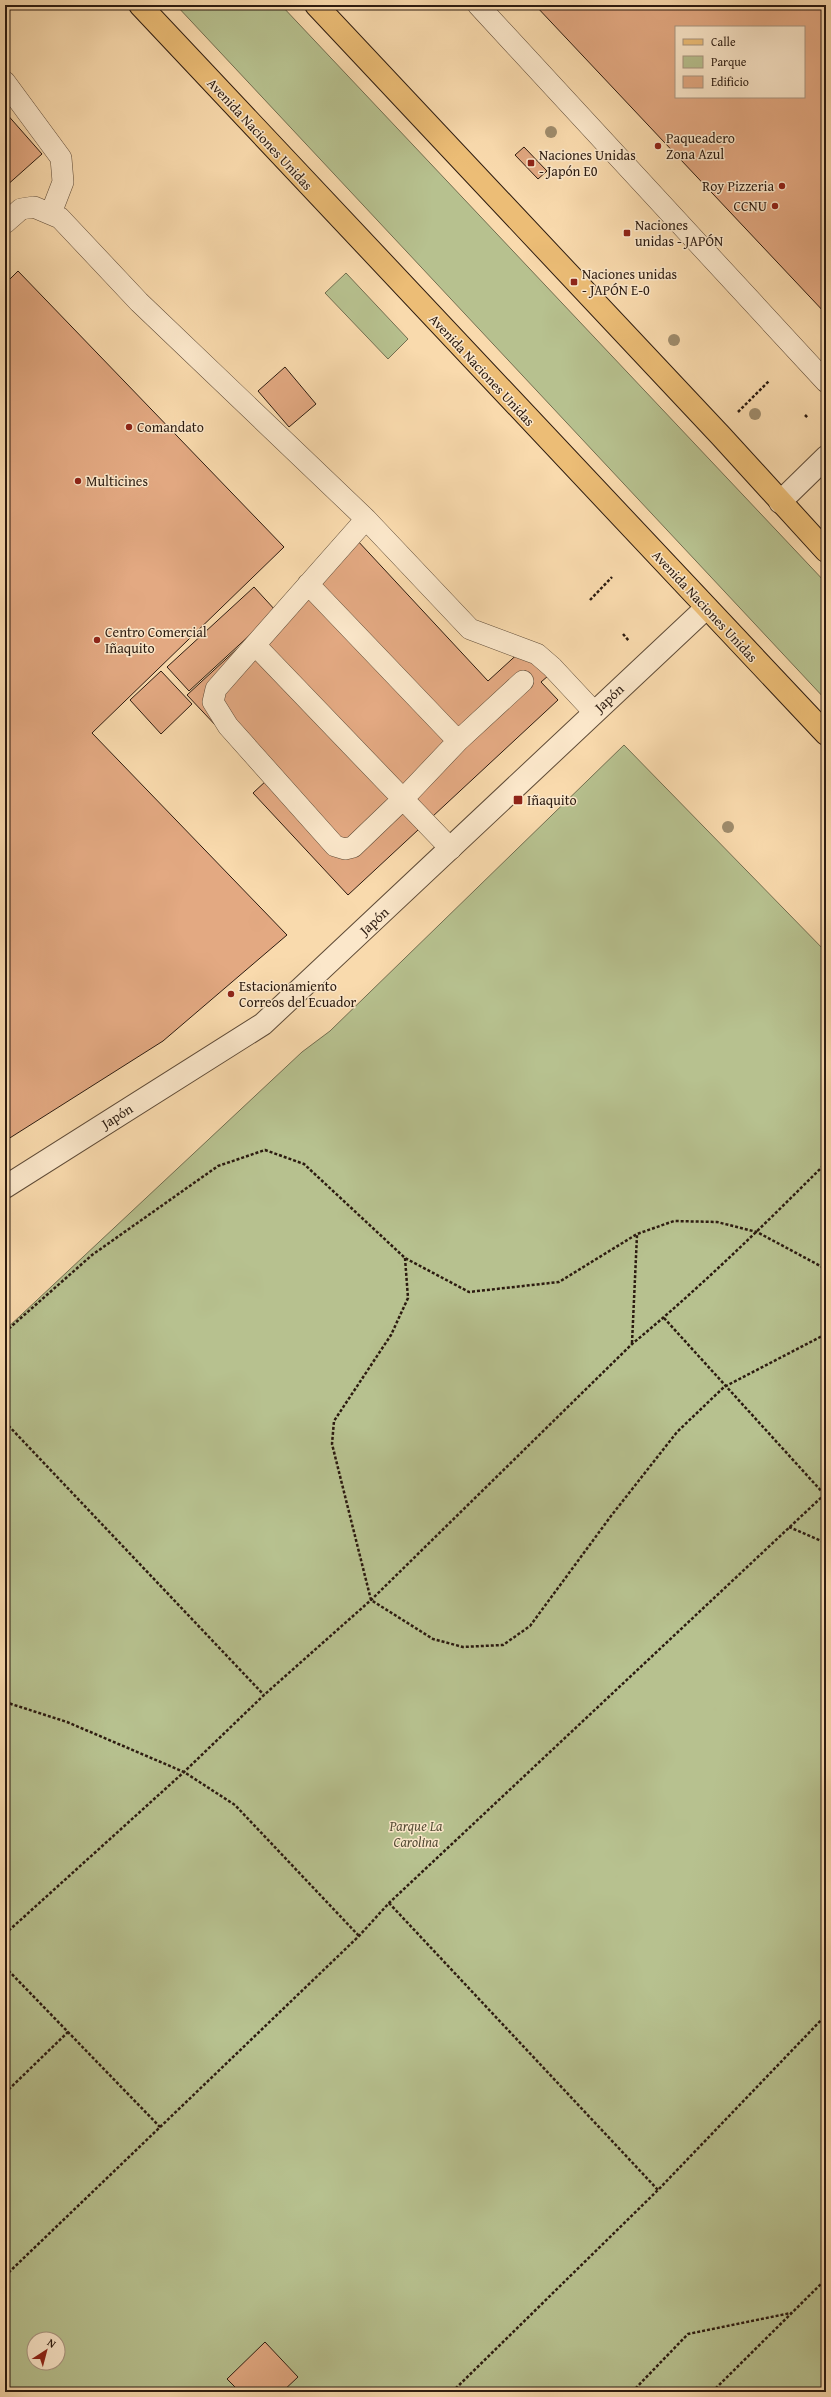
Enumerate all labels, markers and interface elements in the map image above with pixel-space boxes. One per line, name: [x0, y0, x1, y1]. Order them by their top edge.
legend: [675, 26, 805, 98]
text: Calle: [711, 33, 736, 50]
text: Parque: [711, 53, 747, 70]
text: Edificio: [711, 73, 749, 90]
street label: Avenida Naciones Unidas: [203, 74, 317, 194]
place label: Paqueadero Zona Azul: [666, 128, 735, 164]
marker: Paqueadero Zona Azul: [653, 141, 663, 151]
place label: Naciones Unidas - Japón E0: [539, 145, 636, 181]
marker: Naciones Unidas - Japón E0: [526, 158, 536, 168]
place label: Roy Pizzeria: [702, 176, 774, 196]
marker: Roy Pizzeria: [777, 181, 787, 191]
place label: CCNU: [733, 196, 767, 216]
marker: CCNU: [770, 201, 780, 211]
place label: Naciones unidas - JAPÓN: [635, 215, 723, 251]
marker: Naciones unidas - JAPÓN: [622, 228, 632, 238]
place label: Naciones unidas - JAPÓN E-0: [582, 264, 677, 300]
marker: Naciones unidas - JAPÓN E-0: [569, 277, 579, 287]
street label: Avenida Naciones Unidas: [425, 310, 539, 430]
place label: Comandato: [137, 417, 204, 437]
marker: Comandato: [124, 422, 134, 432]
place label: Multicines: [86, 471, 148, 491]
marker: Multicines: [73, 476, 83, 486]
street label: Avenida Naciones Unidas: [648, 546, 762, 666]
place label: Centro Comercial Iñaquito: [105, 622, 207, 658]
marker: Centro Comercial Iñaquito: [92, 635, 102, 645]
street label: Japón: [588, 679, 628, 718]
place label: Iñaquito: [527, 790, 577, 810]
marker: Iñaquito: [512, 794, 524, 806]
street label: Japón: [353, 902, 393, 941]
place label: Estacionamiento Correos del Ecuador: [239, 976, 357, 1012]
marker: Estacionamiento Correos del Ecuador: [226, 989, 236, 999]
street label: Japón: [96, 1099, 137, 1134]
park label: Parque La Carolina: [388, 1816, 443, 1852]
north arrow: [26, 2331, 66, 2371]
text: N: [44, 2334, 60, 2352]

